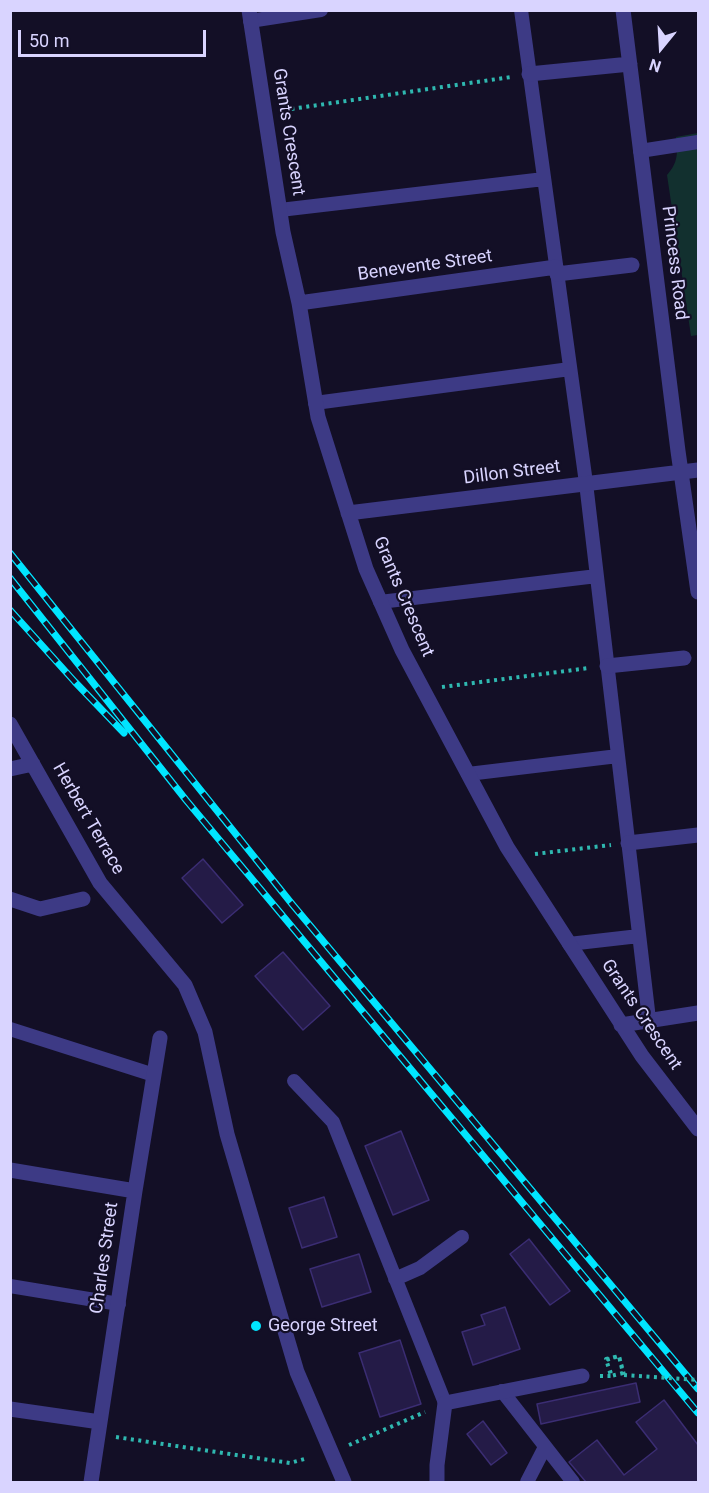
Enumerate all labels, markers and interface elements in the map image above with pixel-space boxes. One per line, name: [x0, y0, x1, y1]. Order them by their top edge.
scale bar: [21, 18, 208, 56]
north arrow: [631, 18, 691, 78]
text: 50 m: [29, 30, 69, 51]
text: N: [647, 55, 664, 76]
street label: Grants Crescent: [267, 67, 309, 197]
street label: Princess Road: [656, 205, 692, 321]
street label: Benevente Street: [356, 246, 494, 286]
street label: Dillon Street: [462, 456, 562, 490]
street label: Grants Crescent: [368, 534, 438, 660]
street label: Herbert Terrace: [47, 759, 129, 879]
street label: Grants Crescent: [596, 956, 686, 1074]
street label: Charles Street: [86, 1201, 124, 1315]
place label: George Street: [268, 1315, 378, 1337]
marker: George Street: [249, 1319, 263, 1333]

